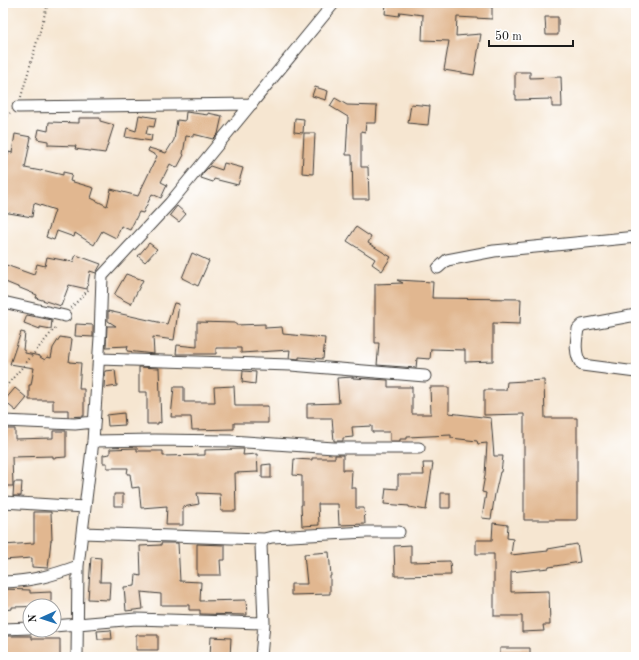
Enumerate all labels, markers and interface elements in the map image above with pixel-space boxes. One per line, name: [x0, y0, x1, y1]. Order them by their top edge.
scale bar: [489, 22, 573, 48]
text: 50 m: [495, 30, 522, 43]
north arrow: [22, 598, 62, 638]
text: N: [28, 613, 39, 623]

